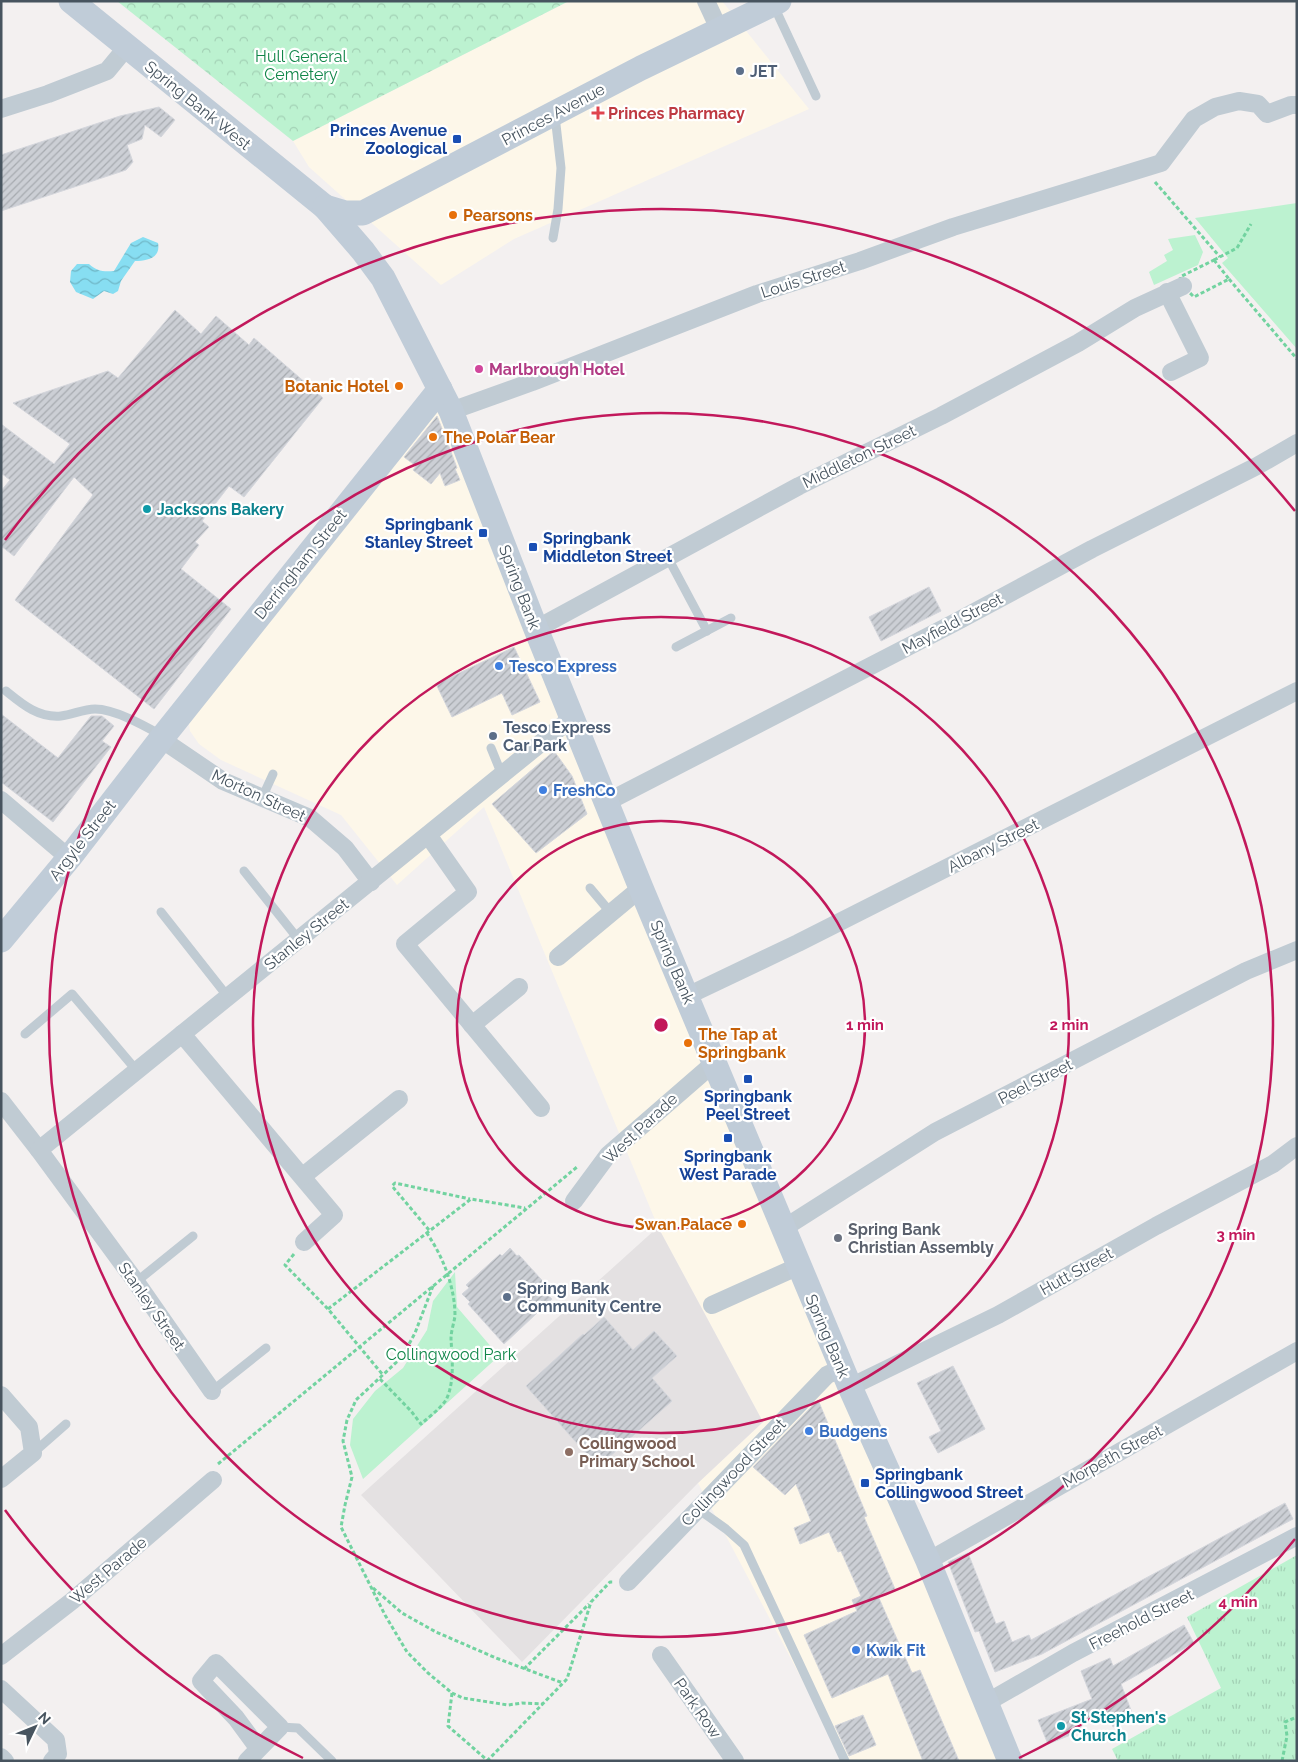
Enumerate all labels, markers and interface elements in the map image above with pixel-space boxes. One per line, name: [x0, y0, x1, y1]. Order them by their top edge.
park label: Hull General Cemetery: [255, 47, 348, 84]
street label: Spring Bank West: [141, 57, 255, 154]
place label: JET: [750, 62, 777, 81]
marker: JET: [734, 65, 746, 77]
street label: Princes Avenue: [498, 79, 608, 150]
place label: Princes Pharmacy: [608, 104, 745, 123]
marker: Princes Pharmacy: [592, 107, 604, 119]
place label: Princes Avenue Zoological: [330, 121, 448, 158]
marker: Princes Avenue Zoological: [451, 133, 463, 145]
place label: Pearsons: [463, 206, 533, 225]
marker: Pearsons: [447, 209, 459, 221]
street label: Louis Street: [758, 257, 848, 302]
place label: Marlbrough Hotel: [489, 360, 626, 379]
marker: Marlbrough Hotel: [473, 363, 485, 375]
place label: Botanic Hotel: [285, 377, 390, 396]
marker: Botanic Hotel: [393, 380, 405, 392]
street label: Middleton Street: [800, 421, 919, 492]
place label: The Polar Bear: [443, 428, 555, 447]
marker: The Polar Bear: [427, 431, 439, 443]
place label: Jacksons Bakery: [157, 500, 284, 519]
marker: Jacksons Bakery: [141, 503, 153, 515]
street label: Derringham Street: [250, 505, 351, 623]
place label: Springbank Stanley Street: [365, 515, 473, 552]
marker: Springbank Stanley Street: [477, 527, 489, 539]
place label: Springbank Middleton Street: [543, 529, 672, 566]
marker: Springbank Middleton Street: [527, 541, 539, 553]
street label: Spring Bank: [495, 542, 545, 633]
street label: Mayfield Street: [899, 589, 1006, 658]
place label: Tesco Express: [509, 657, 617, 676]
marker: Tesco Express: [493, 660, 505, 672]
place label: Tesco Express Car Park: [503, 718, 611, 755]
marker: Tesco Express Car Park: [487, 730, 499, 742]
street label: Morton Street: [209, 765, 309, 826]
place label: FreshCo: [553, 781, 616, 800]
marker: FreshCo: [537, 784, 549, 796]
street label: Argyle Street: [45, 796, 120, 884]
street label: Albany Street: [945, 814, 1042, 877]
street label: Stanley Street: [260, 894, 353, 974]
street label: Spring Bank: [646, 917, 699, 1007]
centre of rings: [652, 1016, 670, 1034]
text: 1 min: [846, 1016, 884, 1034]
text: 2 min: [1050, 1016, 1088, 1034]
place label: The Tap at Springbank: [698, 1025, 786, 1062]
marker: The Tap at Springbank: [682, 1037, 694, 1049]
street label: Peel Street: [995, 1054, 1076, 1108]
marker: Springbank Peel Street: [742, 1073, 754, 1085]
place label: Springbank Peel Street: [704, 1087, 792, 1124]
street label: West Parade: [599, 1089, 681, 1168]
marker: Springbank West Parade: [722, 1132, 734, 1144]
place label: Springbank West Parade: [679, 1147, 777, 1184]
place label: Swan Palace: [635, 1215, 732, 1234]
marker: Swan Palace: [736, 1218, 748, 1230]
place label: Spring Bank Christian Assembly: [848, 1220, 994, 1257]
text: 3 min: [1217, 1226, 1255, 1244]
marker: Spring Bank Christian Assembly: [832, 1232, 844, 1244]
street label: Hutt Street: [1036, 1243, 1117, 1299]
street label: Stanley Street: [114, 1259, 189, 1355]
place label: Spring Bank Community Centre: [517, 1279, 662, 1316]
marker: Spring Bank Community Centre: [501, 1291, 513, 1303]
street label: Spring Bank: [801, 1291, 854, 1381]
park label: Collingwood Park: [386, 1345, 517, 1364]
street label: Collingwood Street: [677, 1414, 790, 1530]
street label: Morpeth Street: [1059, 1421, 1166, 1492]
place label: Budgens: [819, 1422, 887, 1441]
marker: Budgens: [803, 1425, 815, 1437]
place label: Collingwood Primary School: [579, 1434, 696, 1471]
marker: Collingwood Primary School: [563, 1446, 575, 1458]
place label: Springbank Collingwood Street: [875, 1465, 1023, 1502]
marker: Springbank Collingwood Street: [859, 1477, 871, 1489]
street label: West Parade: [66, 1533, 151, 1608]
street label: Freehold Street: [1086, 1585, 1197, 1654]
text: 4 min: [1218, 1593, 1258, 1611]
place label: Kwik Fit: [866, 1641, 926, 1660]
marker: Kwik Fit: [850, 1644, 862, 1656]
street label: Park Row: [670, 1675, 725, 1742]
north arrow: [10, 1702, 60, 1752]
place label: St Stephen's Church: [1071, 1708, 1166, 1745]
text: N: [35, 1709, 54, 1727]
marker: St Stephen's Church: [1055, 1720, 1067, 1732]

